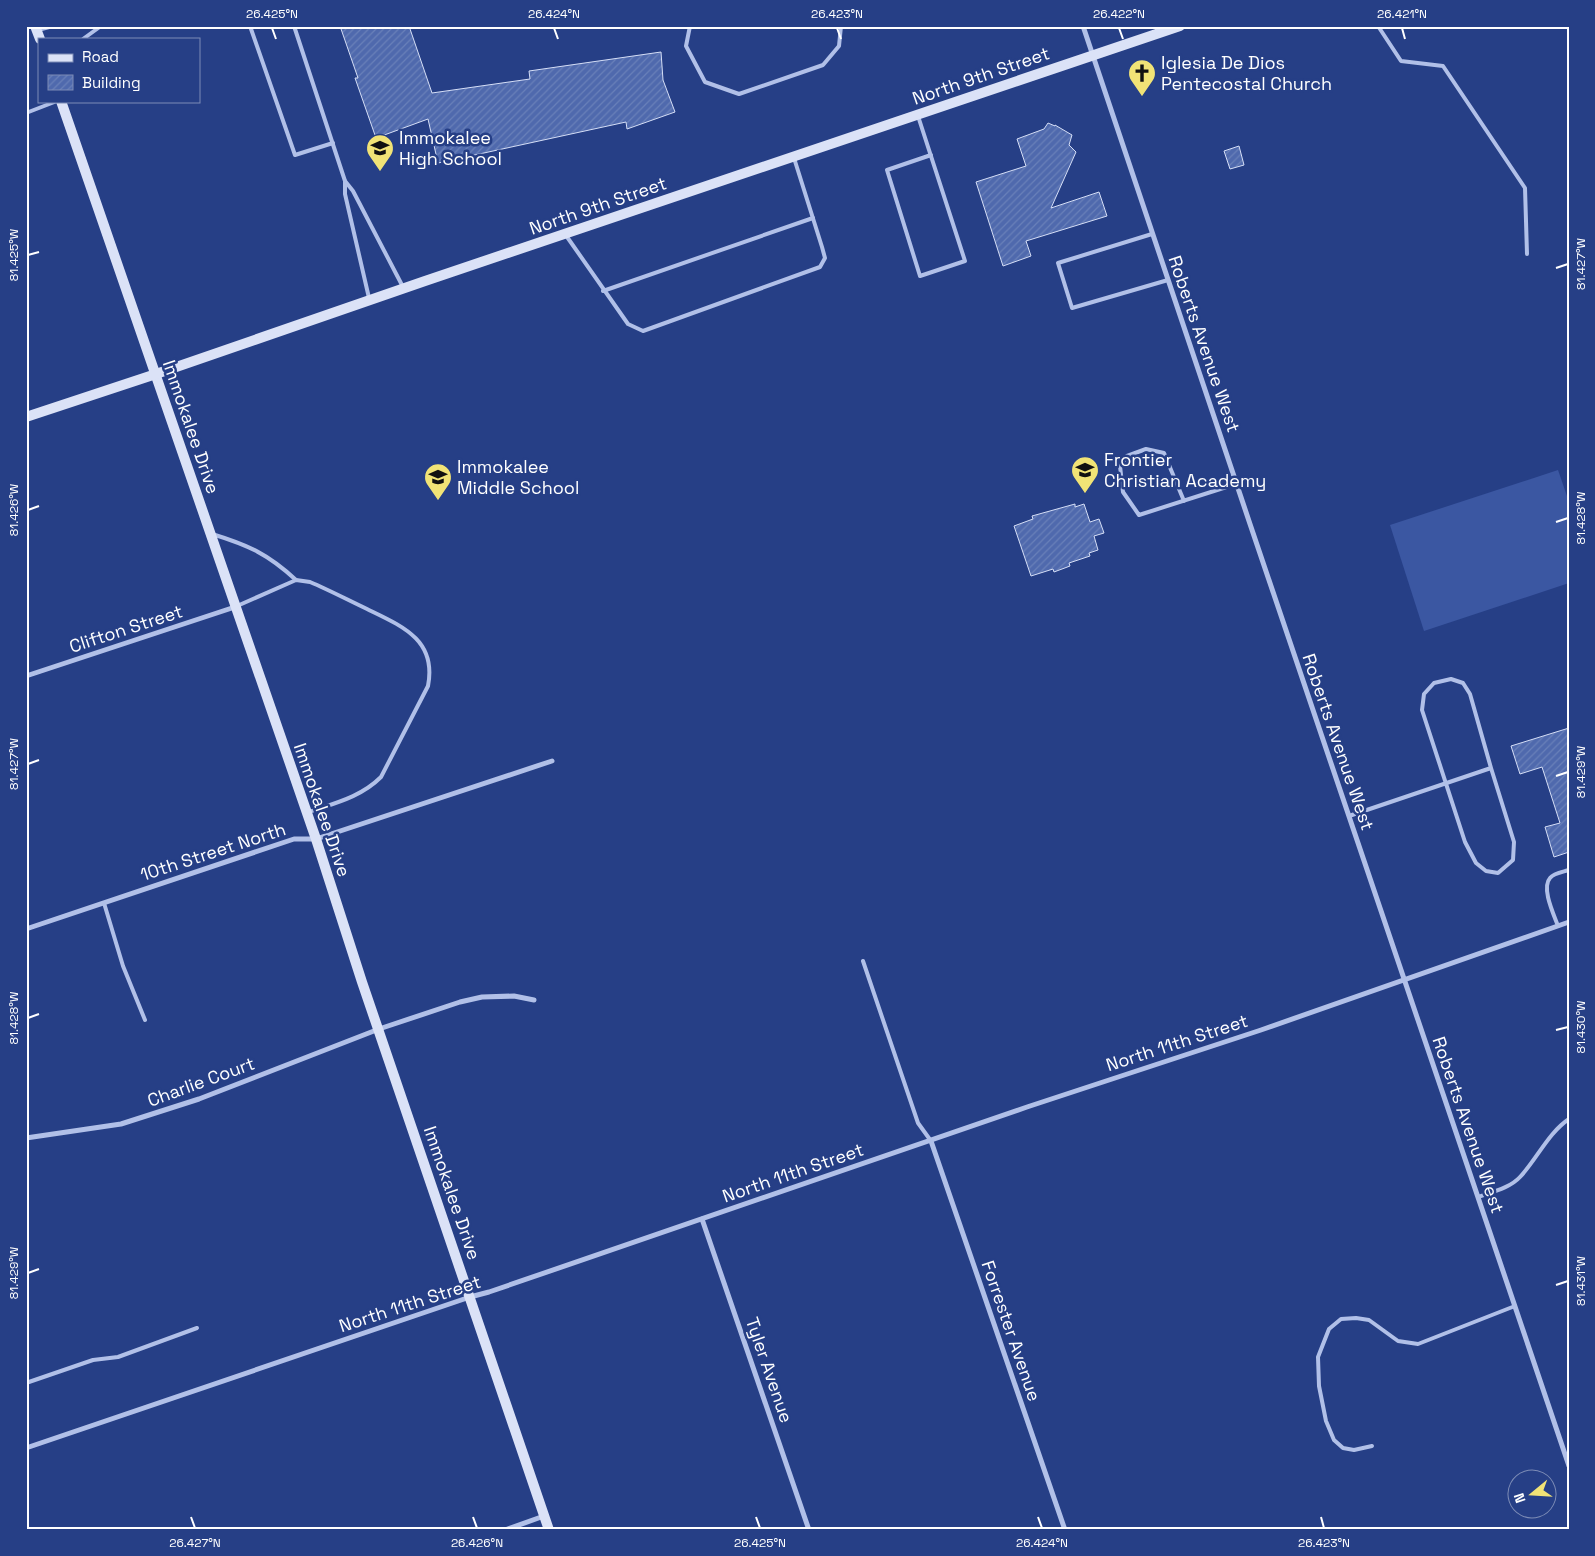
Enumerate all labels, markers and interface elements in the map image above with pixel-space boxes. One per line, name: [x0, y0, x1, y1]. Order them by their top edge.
text: 26.425°N: [246, 6, 298, 22]
text: 26.424°N: [528, 6, 580, 22]
text: 26.423°N: [811, 6, 863, 22]
text: 26.422°N: [1093, 6, 1145, 22]
text: 26.421°N: [1377, 6, 1427, 22]
legend: [38, 38, 200, 102]
street label: North 9th Street: [909, 41, 1053, 110]
text: Road: [82, 47, 119, 66]
place label: Iglesia De Dios Pentecostal Church: [1161, 51, 1332, 95]
church icon: Iglesia De Dios Pentecostal Church: [1127, 58, 1157, 97]
text: Building: [82, 73, 141, 92]
place label: Immokalee High School: [399, 126, 502, 170]
school or university icon: Immokalee High School: [365, 133, 395, 172]
street label: North 9th Street: [526, 171, 670, 240]
text: 81.425°W: [6, 228, 22, 281]
text: 81.427°W: [1573, 237, 1589, 290]
street label: Roberts Avenue West: [1163, 252, 1246, 435]
street label: Immokalee Drive: [158, 357, 225, 497]
place label: Frontier Christian Academy: [1104, 448, 1266, 492]
place label: Immokalee Middle School: [457, 455, 579, 499]
school or university icon: Frontier Christian Academy: [1070, 455, 1100, 494]
school or university icon: Immokalee Middle School: [423, 462, 453, 501]
text: 81.426°W: [6, 483, 22, 536]
text: 81.428°W: [1573, 491, 1589, 544]
street label: Clifton Street: [66, 599, 185, 658]
street label: Roberts Avenue West: [1297, 650, 1380, 833]
text: 81.427°W: [6, 737, 22, 790]
street label: Immokalee Drive: [289, 740, 356, 880]
text: 81.429°W: [1573, 745, 1589, 798]
street label: 10th Street North: [137, 817, 289, 886]
text: 81.428°W: [6, 991, 22, 1044]
text: 81.430°W: [1573, 1000, 1589, 1054]
street label: North 11th Street: [1103, 1009, 1251, 1076]
street label: Roberts Avenue West: [1427, 1033, 1510, 1216]
street label: Charlie Court: [144, 1051, 258, 1112]
street label: Immokalee Drive: [419, 1123, 486, 1263]
street label: North 11th Street: [719, 1138, 866, 1207]
text: 81.429°W: [6, 1246, 22, 1299]
text: 81.431°W: [1573, 1255, 1589, 1306]
street label: Forrester Avenue: [977, 1257, 1046, 1404]
street label: North 11th Street: [336, 1270, 484, 1337]
street label: Tyler Avenue: [741, 1314, 798, 1426]
north arrow: [1508, 1468, 1558, 1518]
text: N: [1510, 1491, 1530, 1505]
text: 26.427°N: [169, 1535, 221, 1551]
text: 26.426°N: [451, 1535, 503, 1551]
text: 26.425°N: [734, 1535, 786, 1551]
text: 26.424°N: [1016, 1535, 1068, 1551]
text: 26.423°N: [1298, 1535, 1350, 1551]

